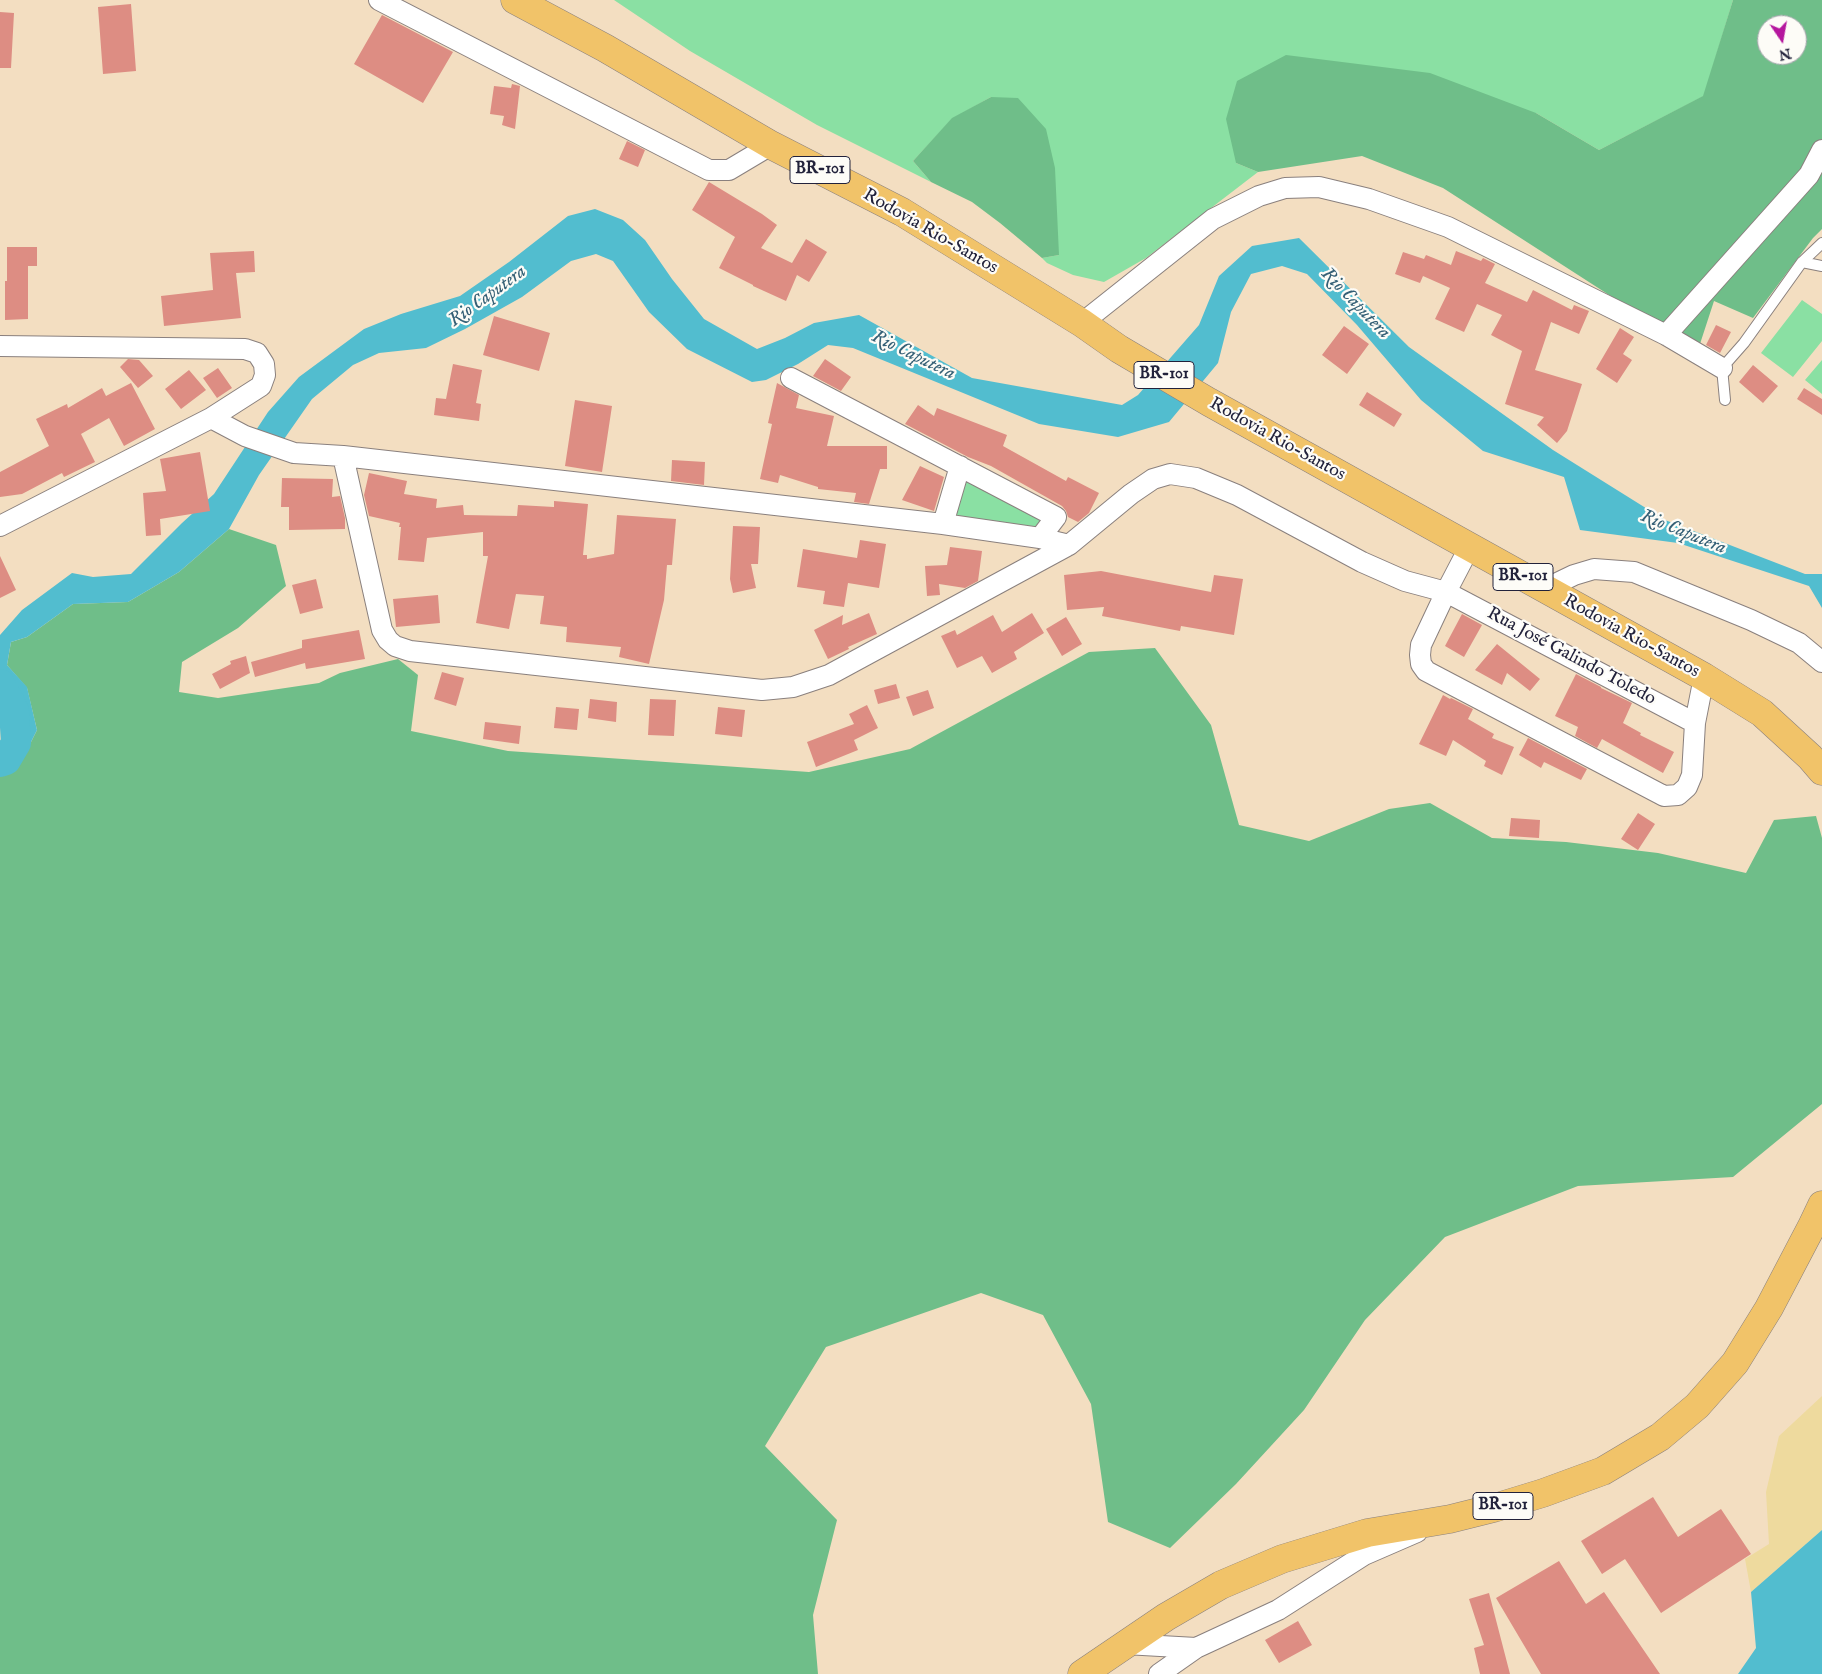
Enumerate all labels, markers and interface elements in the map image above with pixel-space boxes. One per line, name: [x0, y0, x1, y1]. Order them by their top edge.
north arrow: [1757, 15, 1807, 65]
text: N: [1777, 44, 1793, 64]
road number: BR-101: [790, 156, 850, 184]
street label: Rodovia Rio-Santos: [859, 185, 1001, 279]
water label: Rio Caputera: [445, 261, 531, 333]
water label: Rio Caputera: [1315, 264, 1395, 344]
water label: Rio Caputera: [867, 326, 959, 386]
road number: BR-101: [1134, 362, 1194, 388]
street label: Rodovia Rio-Santos: [1205, 394, 1349, 486]
water label: Rio Caputera: [1637, 506, 1729, 560]
road number: BR-101: [1493, 564, 1553, 590]
street label: Rodovia Rio-Santos: [1559, 591, 1703, 683]
street label: Rua José Galindo Toledo: [1483, 603, 1659, 711]
road number: BR-101: [1473, 1492, 1533, 1520]

